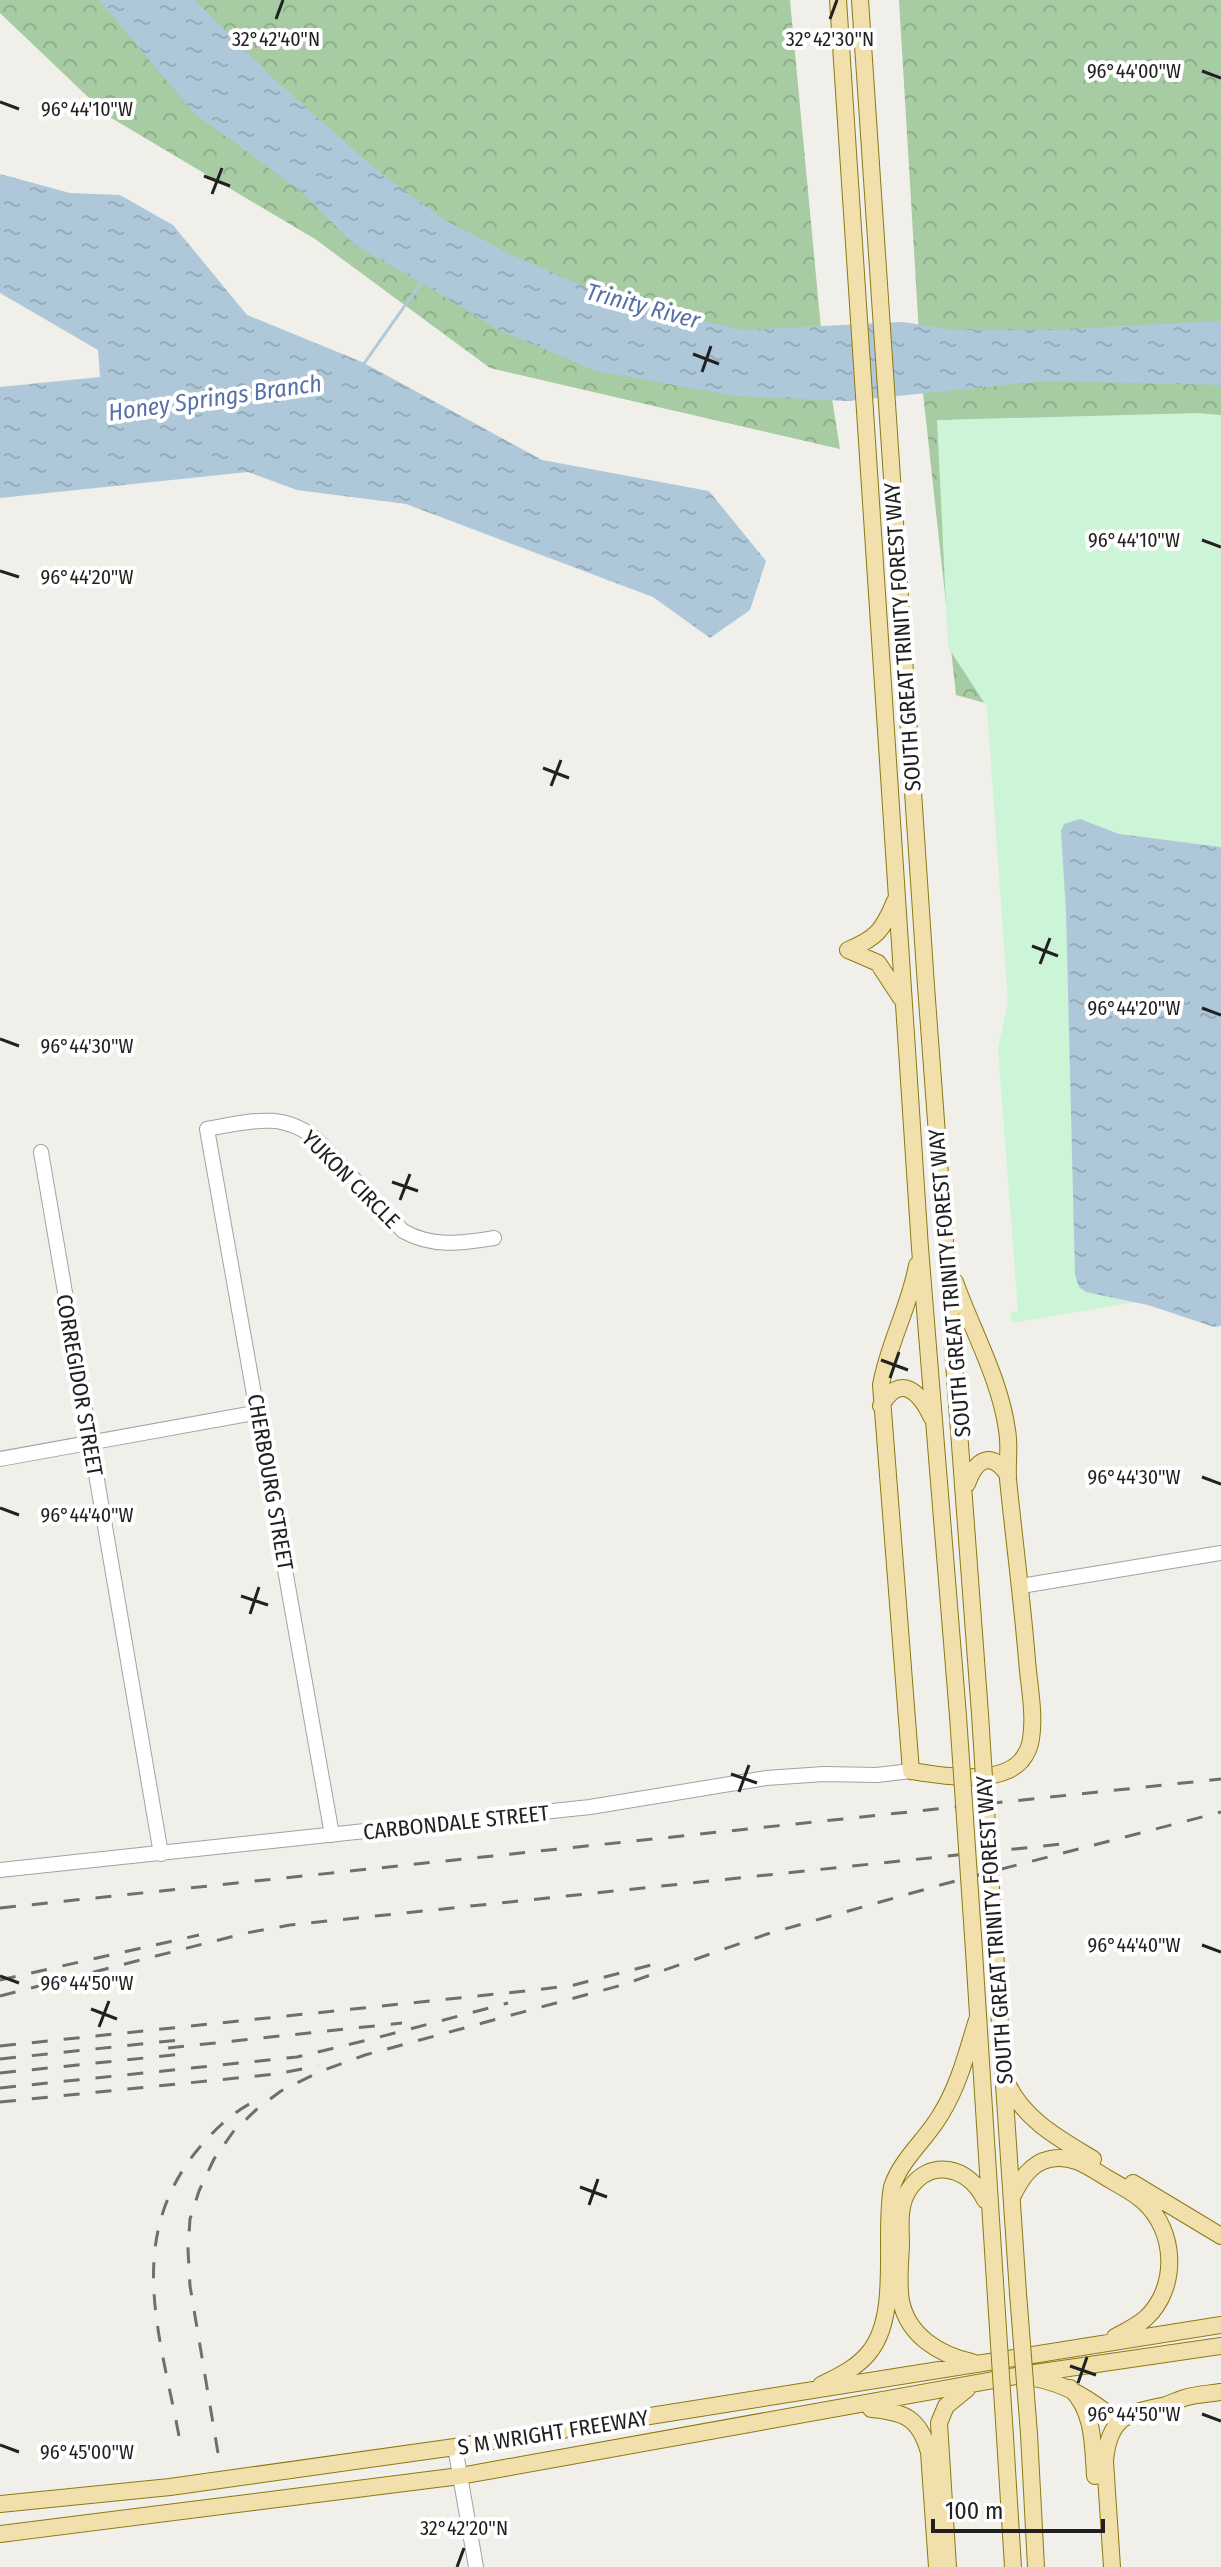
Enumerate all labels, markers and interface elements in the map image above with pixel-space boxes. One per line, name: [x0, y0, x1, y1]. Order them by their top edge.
text: 32°42'40"N: [232, 27, 320, 51]
text: 32°42'30"N: [786, 27, 874, 51]
text: 96°44'00"W: [1087, 59, 1181, 83]
text: 96°44'10"W: [41, 97, 133, 121]
water label: Trinity River: [583, 277, 704, 335]
water label: Honey Springs Branch: [107, 369, 323, 427]
street label: SOUTH GREAT TRINITY FOREST WAY: [878, 482, 927, 792]
text: 96°44'10"W: [1088, 528, 1180, 552]
text: 96°44'20"W: [41, 565, 133, 589]
text: 96°44'20"W: [1088, 996, 1180, 1020]
text: 96°44'30"W: [41, 1034, 134, 1058]
street label: YUKON CIRCLE: [296, 1125, 405, 1234]
street label: SOUTH GREAT TRINITY FOREST WAY: [923, 1128, 976, 1438]
street label: CORREGIDOR STREET: [50, 1292, 109, 1479]
street label: CHERBOURG STREET: [242, 1392, 299, 1573]
text: 96°44'30"W: [1088, 1465, 1181, 1489]
text: 96°44'40"W: [41, 1503, 133, 1527]
street label: SOUTH GREAT TRINITY FOREST WAY: [970, 1775, 1019, 2085]
street label: CARBONDALE STREET: [362, 1799, 551, 1846]
text: 96°44'40"W: [1088, 1933, 1180, 1957]
text: 96°44'50"W: [40, 1971, 134, 1995]
text: 96°44'50"W: [1087, 2402, 1181, 2426]
street label: S M WRIGHT FREEWAY: [456, 2404, 650, 2461]
text: 96°45'00"W: [40, 2440, 134, 2464]
scale bar: [933, 2483, 1103, 2533]
text: 100 m: [945, 2497, 1003, 2525]
text: 32°42'20"N: [420, 2516, 508, 2540]

